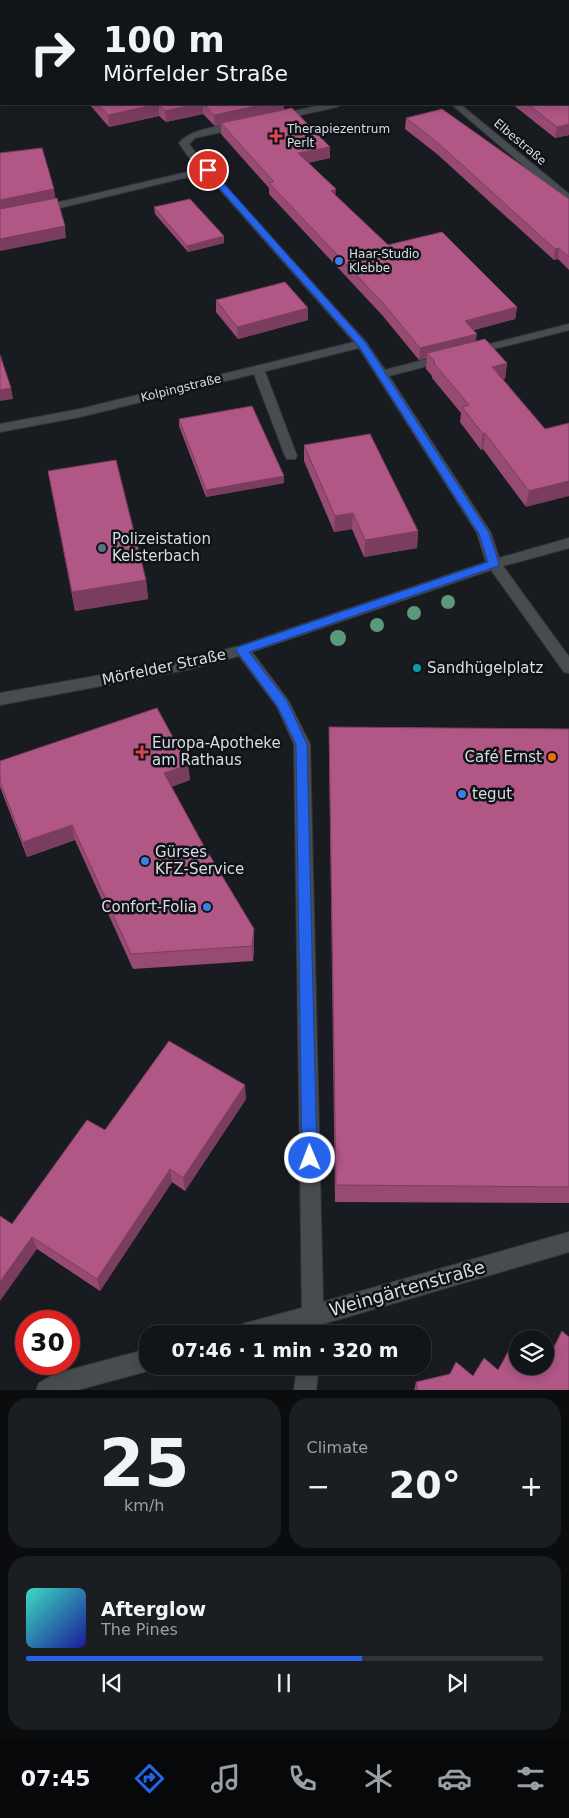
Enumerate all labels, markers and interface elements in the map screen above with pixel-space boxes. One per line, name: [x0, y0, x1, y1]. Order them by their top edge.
icon: right: [20, 20, 85, 85]
text: 100 m: [103, 20, 225, 60]
text: Mörfelder Straße: [103, 61, 288, 86]
street label: Elbestraße: [491, 116, 549, 168]
place label: Therapiezentrum Perlt: [286, 122, 390, 150]
marker: Therapiezentrum Perlt: [269, 129, 283, 143]
pin: [187, 149, 229, 191]
icon: arrive: [194, 156, 222, 184]
place label: Haar-Studio Klebbe: [349, 247, 419, 275]
marker: Haar-Studio Klebbe: [333, 255, 345, 267]
street label: Kolpingstraße: [139, 371, 223, 405]
place label: Polizeistation Kelsterbach: [112, 530, 211, 565]
marker: Polizeistation Kelsterbach: [96, 542, 108, 554]
street label: Mörfelder Straße: [100, 645, 228, 689]
place label: Sandhügelplatz: [427, 659, 543, 677]
marker: Sandhügelplatz: [411, 662, 423, 674]
place label: Europa-Apotheke am Rathaus: [152, 734, 281, 769]
marker: Europa-Apotheke am Rathaus: [136, 746, 148, 758]
place label: Café Ernst: [464, 748, 542, 766]
marker: Café Ernst: [546, 751, 558, 763]
place label: tegut: [472, 785, 512, 803]
marker: tegut: [456, 788, 468, 800]
place label: Gürses KFZ-Service: [155, 843, 244, 878]
marker: Gürses KFZ-Service: [139, 855, 151, 867]
place label: Confort-Folia: [101, 898, 197, 916]
marker: Confort-Folia: [201, 901, 213, 913]
position arrow: [283, 1131, 335, 1183]
street label: Weingärtenstraße: [327, 1256, 487, 1320]
speed limit sign: 30: [15, 1310, 80, 1375]
map controls: [509, 1330, 554, 1375]
button: layers: [509, 1330, 554, 1375]
text: 07:46 · 1 min · 320 m: [171, 1339, 399, 1361]
text: 25: [99, 1426, 189, 1501]
text: Climate: [307, 1438, 368, 1457]
text: 20°: [389, 1463, 461, 1507]
text: −: [307, 1470, 330, 1503]
text: +: [520, 1470, 543, 1503]
text: km/h: [124, 1496, 164, 1515]
text: Afterglow: [101, 1598, 206, 1620]
text: The Pines: [101, 1620, 178, 1639]
icon: previous: [98, 1669, 126, 1697]
icon: pause: [270, 1669, 298, 1697]
icon: next: [443, 1669, 471, 1697]
icon: directions: [132, 1761, 167, 1796]
icon: music: [208, 1761, 243, 1796]
icon: phone: [285, 1761, 320, 1796]
icon: climate: [361, 1761, 396, 1796]
icon: car: [437, 1761, 472, 1796]
icon: filters: [513, 1761, 548, 1796]
text: 07:45: [21, 1766, 91, 1791]

